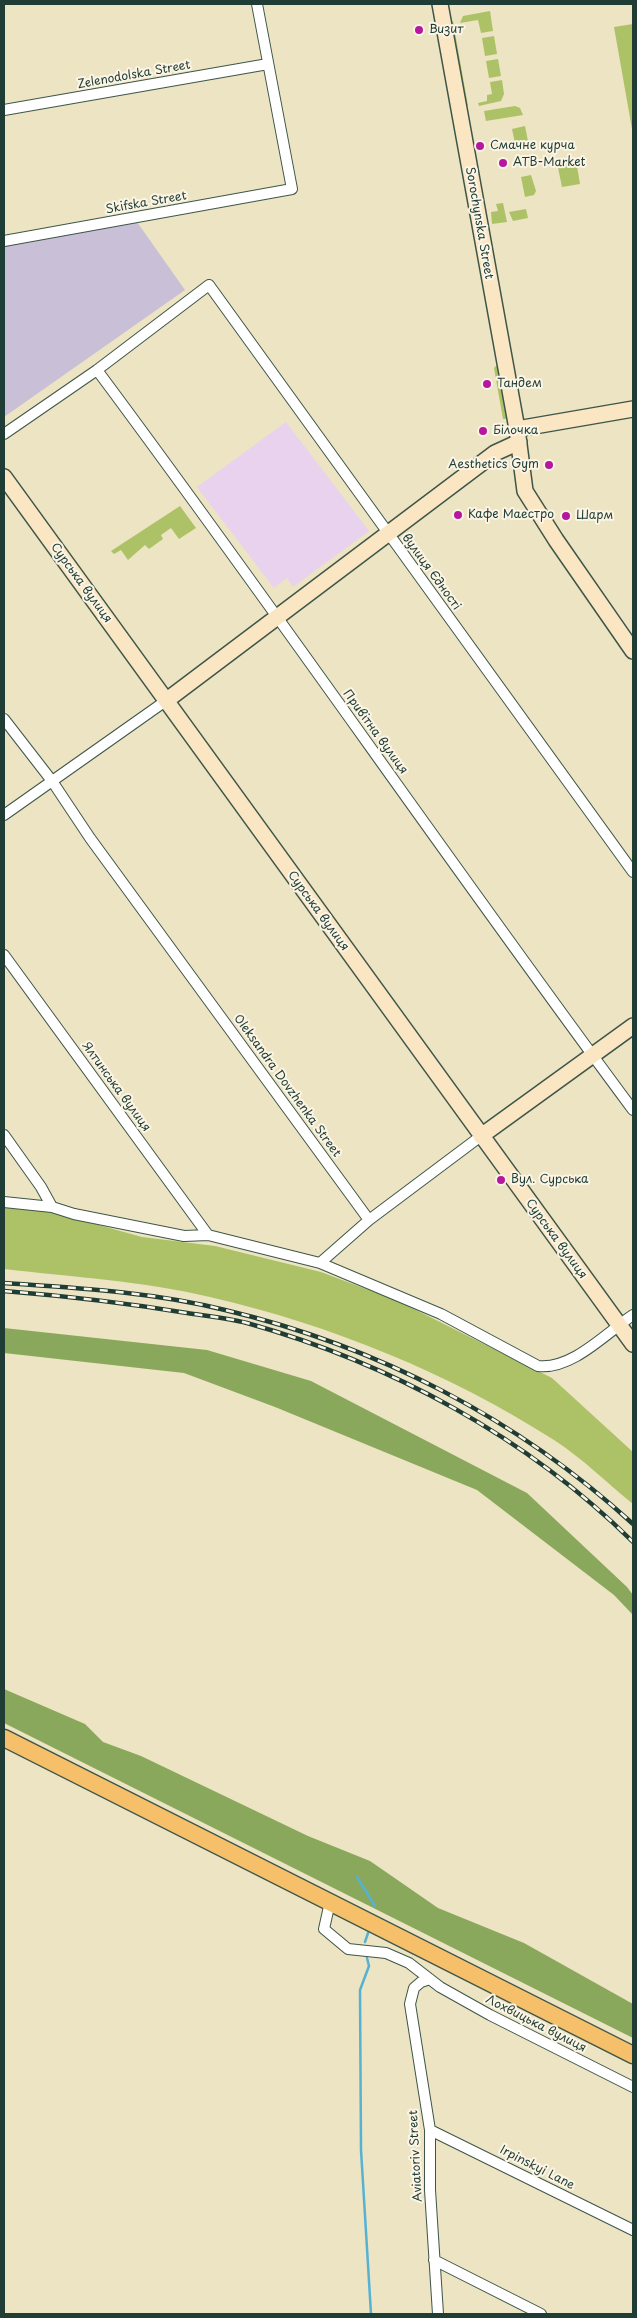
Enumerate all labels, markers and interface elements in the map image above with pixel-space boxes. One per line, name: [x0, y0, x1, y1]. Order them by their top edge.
place label: Визит: [429, 23, 463, 37]
marker: Визит: [413, 24, 425, 36]
street label: Zelenodolska Street: [77, 58, 191, 92]
place label: Смачне курча: [490, 139, 575, 153]
marker: Смачне курча: [474, 140, 486, 152]
place label: ATB-Market: [513, 156, 585, 170]
marker: ATB-Market: [497, 157, 509, 169]
street label: Sorochynska Street: [462, 166, 496, 280]
street label: Skifska Street: [104, 189, 188, 217]
place label: Тандем: [497, 377, 542, 391]
marker: Тандем: [481, 378, 493, 390]
place label: Білочка: [493, 424, 538, 438]
marker: Білочка: [477, 425, 489, 437]
place label: Aesthetics Gym: [448, 458, 539, 472]
marker: Aesthetics Gym: [543, 459, 555, 471]
place label: Кафе Маестро: [468, 508, 554, 522]
marker: Кафе Маестро: [452, 509, 464, 521]
place label: Шарм: [576, 509, 613, 523]
marker: Шарм: [560, 510, 572, 522]
street label: вулиця Єдності: [399, 531, 463, 613]
street label: Сурська вулиця: [47, 540, 115, 626]
street label: Привітна вулиця: [340, 687, 410, 777]
street label: Сурська вулиця: [284, 868, 352, 954]
street label: Oleksandra Dovzhenka Street: [230, 1012, 344, 1160]
street label: Ялтинська вулиця: [79, 1039, 153, 1135]
place label: Вул. Сурська: [511, 1173, 589, 1187]
marker: Вул. Сурська: [495, 1174, 507, 1186]
street label: Сурська вулиця: [522, 1196, 590, 1282]
street label: Лохвицька вулиця: [483, 1992, 589, 2056]
street label: Aviatoriv Street: [406, 2110, 426, 2202]
street label: Irpinskyi Lane: [497, 2143, 577, 2193]

